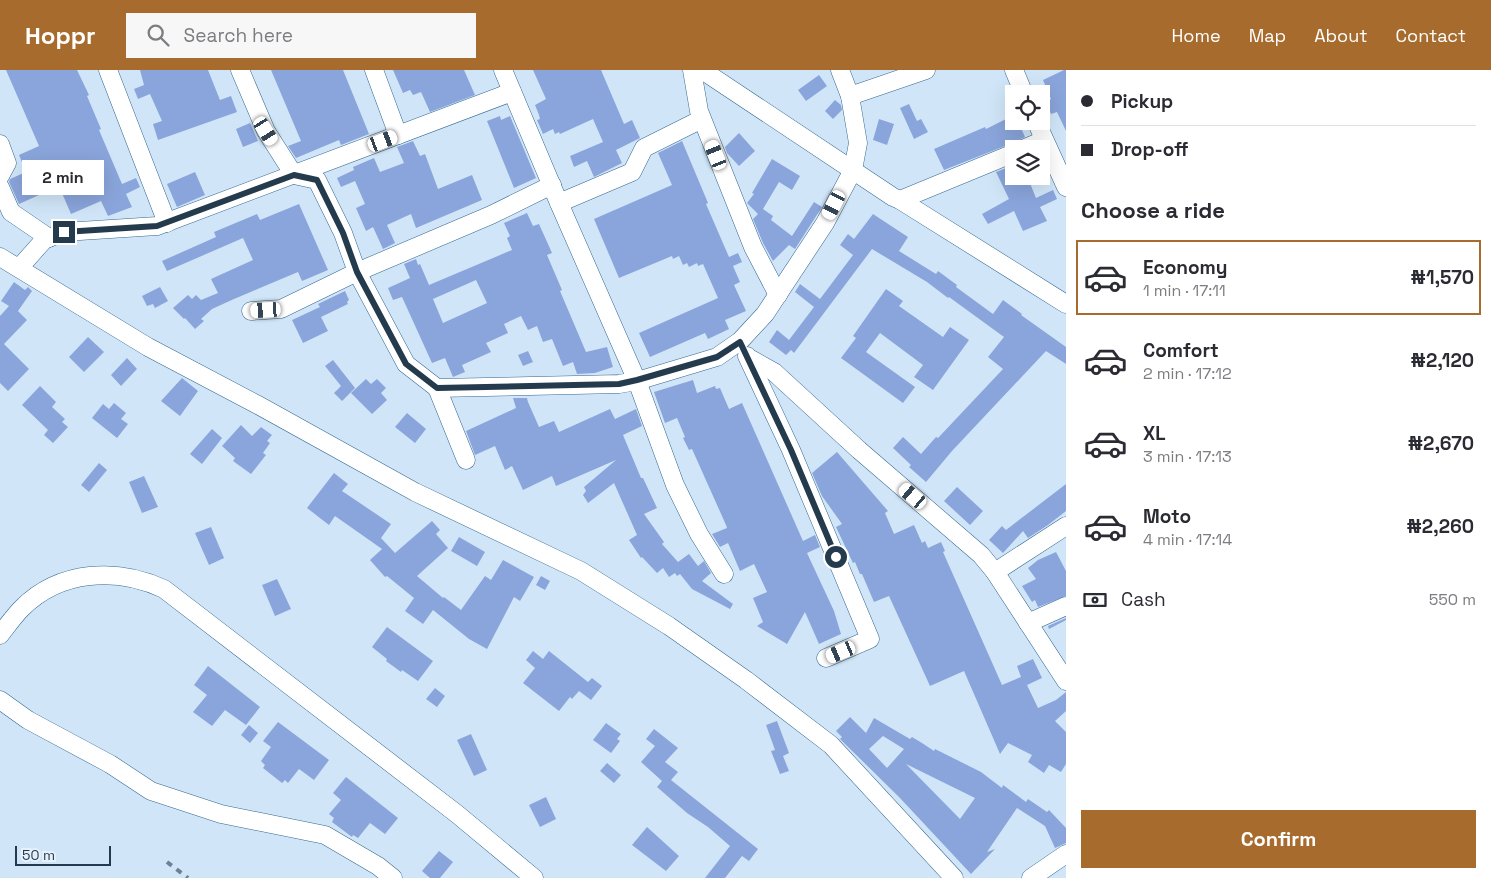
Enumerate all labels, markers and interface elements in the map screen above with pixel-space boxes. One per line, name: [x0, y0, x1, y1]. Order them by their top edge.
search box: [126, 13, 476, 58]
text: Hoppr: [25, 20, 96, 51]
icon: search: [144, 21, 172, 49]
text: Search here: [184, 23, 293, 48]
text: Home: [1172, 24, 1221, 47]
text: Map: [1249, 24, 1286, 47]
text: About: [1314, 24, 1368, 47]
text: Contact: [1396, 24, 1466, 47]
map controls: [1005, 85, 1050, 185]
button: locate: [1005, 85, 1050, 130]
text: Pickup: [1111, 89, 1173, 114]
car: [251, 114, 280, 148]
car: [366, 129, 399, 153]
text: Drop-off: [1111, 137, 1189, 162]
car: [703, 138, 728, 172]
button: layers: [1005, 140, 1050, 185]
callout: 2 min: [23, 160, 105, 194]
text: 2 min: [42, 167, 84, 188]
car: [820, 188, 847, 222]
text: Choose a ride: [1081, 196, 1225, 224]
route end: [53, 221, 75, 243]
icon: car: [1083, 255, 1128, 300]
text: Economy: [1143, 255, 1227, 280]
text: ₦1,570: [1411, 265, 1474, 290]
text: 1 min · 17:11: [1143, 280, 1226, 301]
car: [250, 302, 281, 318]
icon: car: [1083, 338, 1128, 383]
text: Comfort: [1143, 338, 1219, 363]
text: ₦2,120: [1411, 348, 1474, 373]
text: 2 min · 17:12: [1143, 363, 1232, 384]
icon: car: [1083, 421, 1128, 466]
text: XL: [1143, 421, 1166, 446]
text: ₦2,670: [1408, 431, 1474, 456]
text: 3 min · 17:13: [1143, 446, 1232, 467]
car: [896, 481, 929, 511]
icon: car: [1083, 504, 1128, 549]
text: Moto: [1143, 504, 1191, 529]
text: ₦2,260: [1406, 514, 1474, 539]
text: 4 min · 17:14: [1143, 529, 1232, 550]
route start: [825, 546, 847, 568]
icon: cash: [1081, 586, 1109, 614]
text: Cash: [1121, 587, 1166, 612]
text: 550 m: [1429, 589, 1476, 610]
car: [824, 639, 857, 665]
button: Confirm: [1081, 810, 1476, 868]
scale bar: [15, 843, 111, 866]
text: 50 m: [22, 846, 55, 864]

